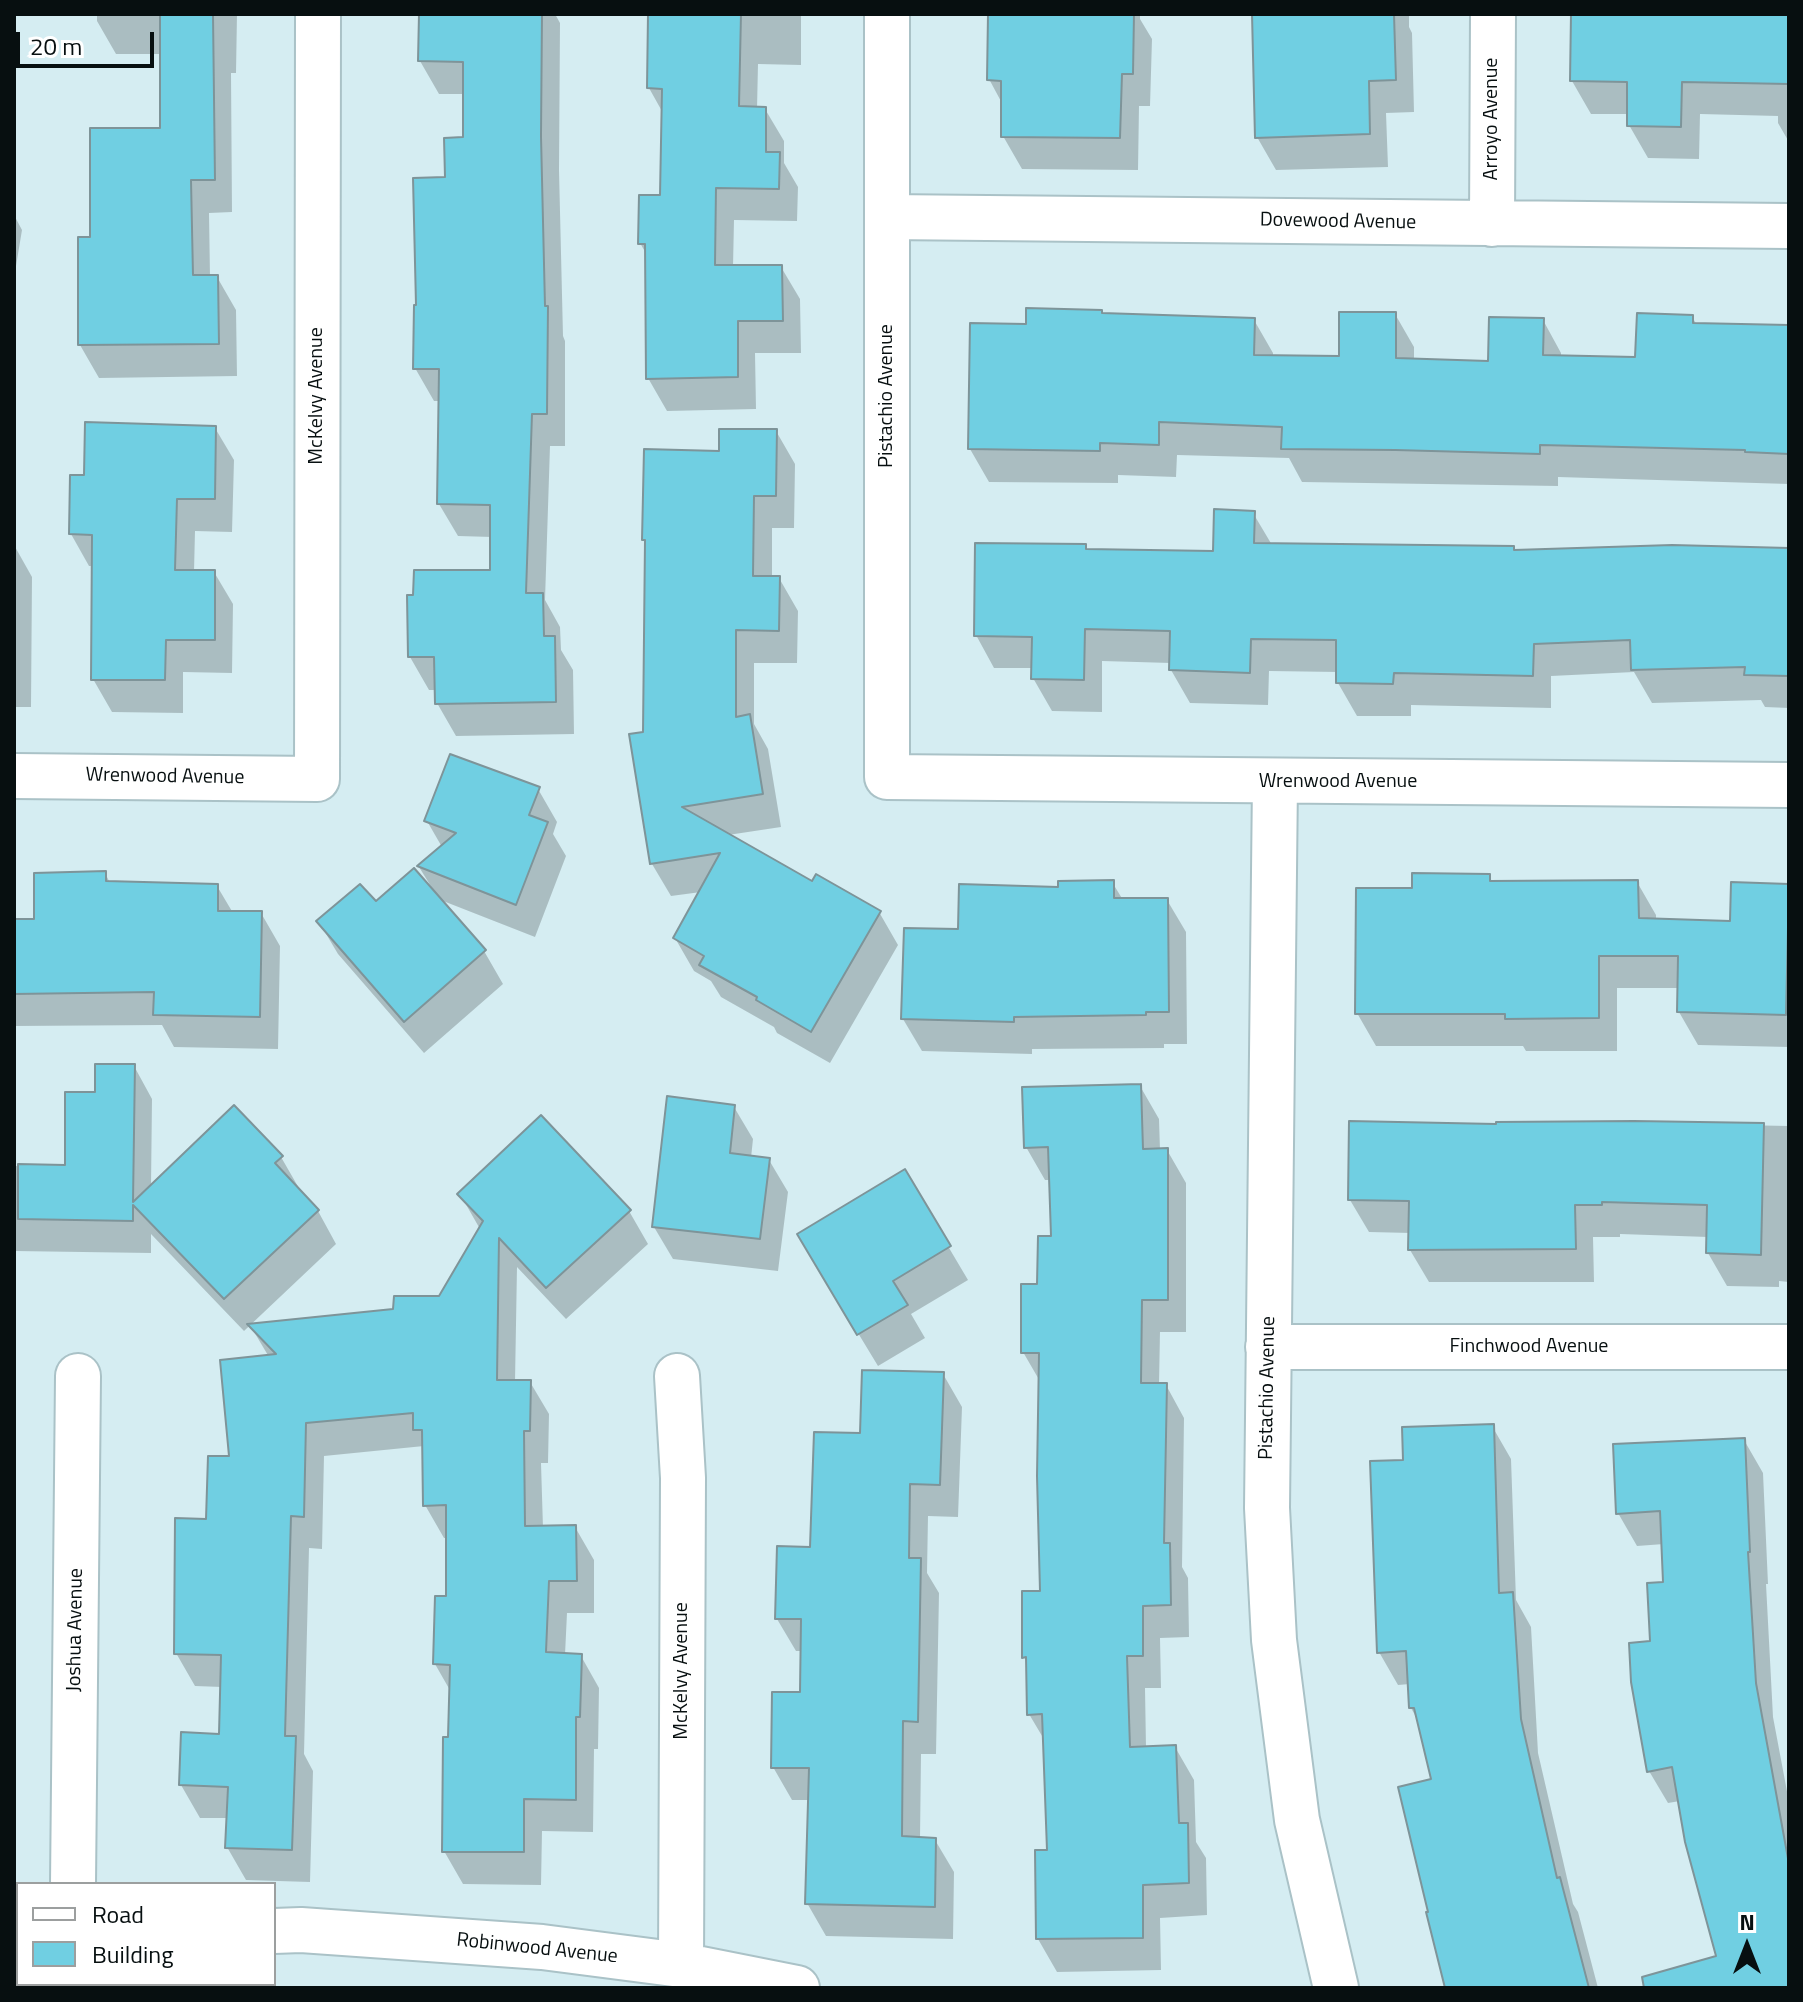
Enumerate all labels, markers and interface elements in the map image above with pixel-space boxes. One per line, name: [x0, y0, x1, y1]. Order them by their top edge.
scale bar: [20, 16, 158, 66]
text: 20 m: [30, 28, 82, 64]
street label: Arroyo Avenue: [1480, 58, 1504, 180]
street label: Dovewood Avenue: [1260, 209, 1416, 235]
street label: Pistachio Avenue: [875, 324, 899, 468]
street label: McKelvy Avenue: [305, 327, 329, 465]
street label: Wrenwood Avenue: [85, 764, 245, 790]
street label: Wrenwood Avenue: [1259, 770, 1417, 794]
street label: Pistachio Avenue: [1255, 1316, 1281, 1460]
street label: Finchwood Avenue: [1450, 1335, 1608, 1359]
street label: Joshua Avenue: [63, 1568, 89, 1692]
street label: McKelvy Avenue: [670, 1602, 694, 1740]
legend: [16, 1882, 276, 1986]
text: Road: [92, 1896, 144, 1932]
text: N: [1739, 1905, 1755, 1939]
north arrow: [1707, 1906, 1787, 1986]
street label: Robinwood Avenue: [455, 1929, 619, 1969]
text: Building: [92, 1936, 174, 1972]

